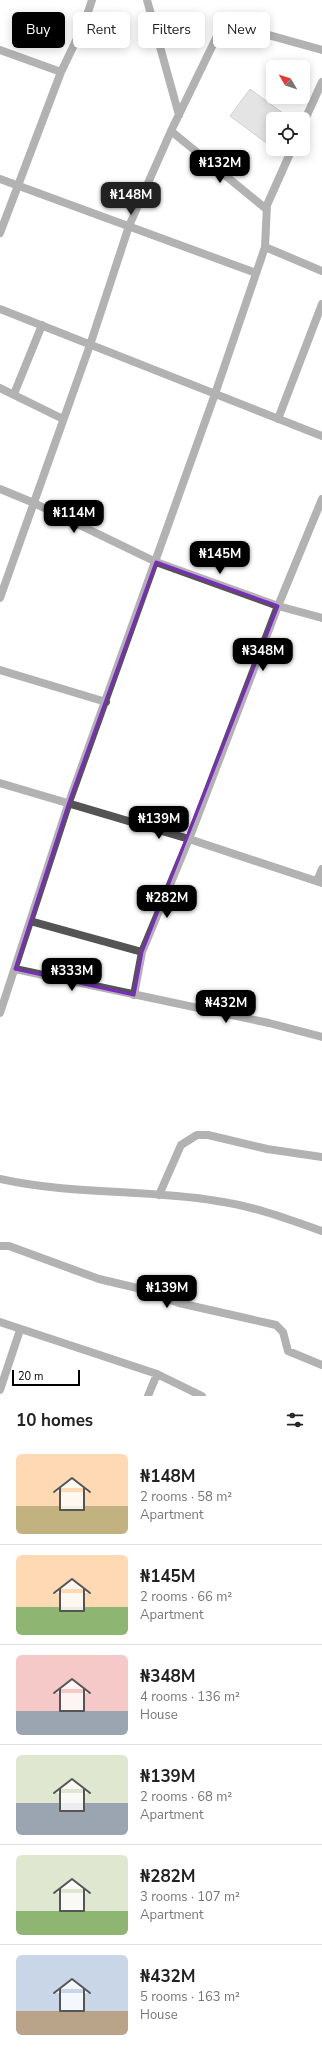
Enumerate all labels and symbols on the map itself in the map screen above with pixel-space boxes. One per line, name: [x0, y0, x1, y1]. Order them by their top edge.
north arrow: [266, 60, 310, 104]
pin: ₦132M: [192, 150, 248, 184]
pin: ₦148M: [103, 182, 159, 216]
pin: ₦114M: [46, 500, 102, 534]
pin: ₦145M: [192, 541, 248, 575]
pin: ₦348M: [235, 638, 291, 672]
pin: ₦139M: [131, 806, 187, 840]
pin: ₦282M: [139, 885, 195, 919]
pin: ₦333M: [44, 958, 100, 992]
pin: ₦432M: [198, 990, 254, 1024]
pin: ₦139M: [139, 1275, 195, 1309]
scale bar: [12, 1368, 80, 1387]

